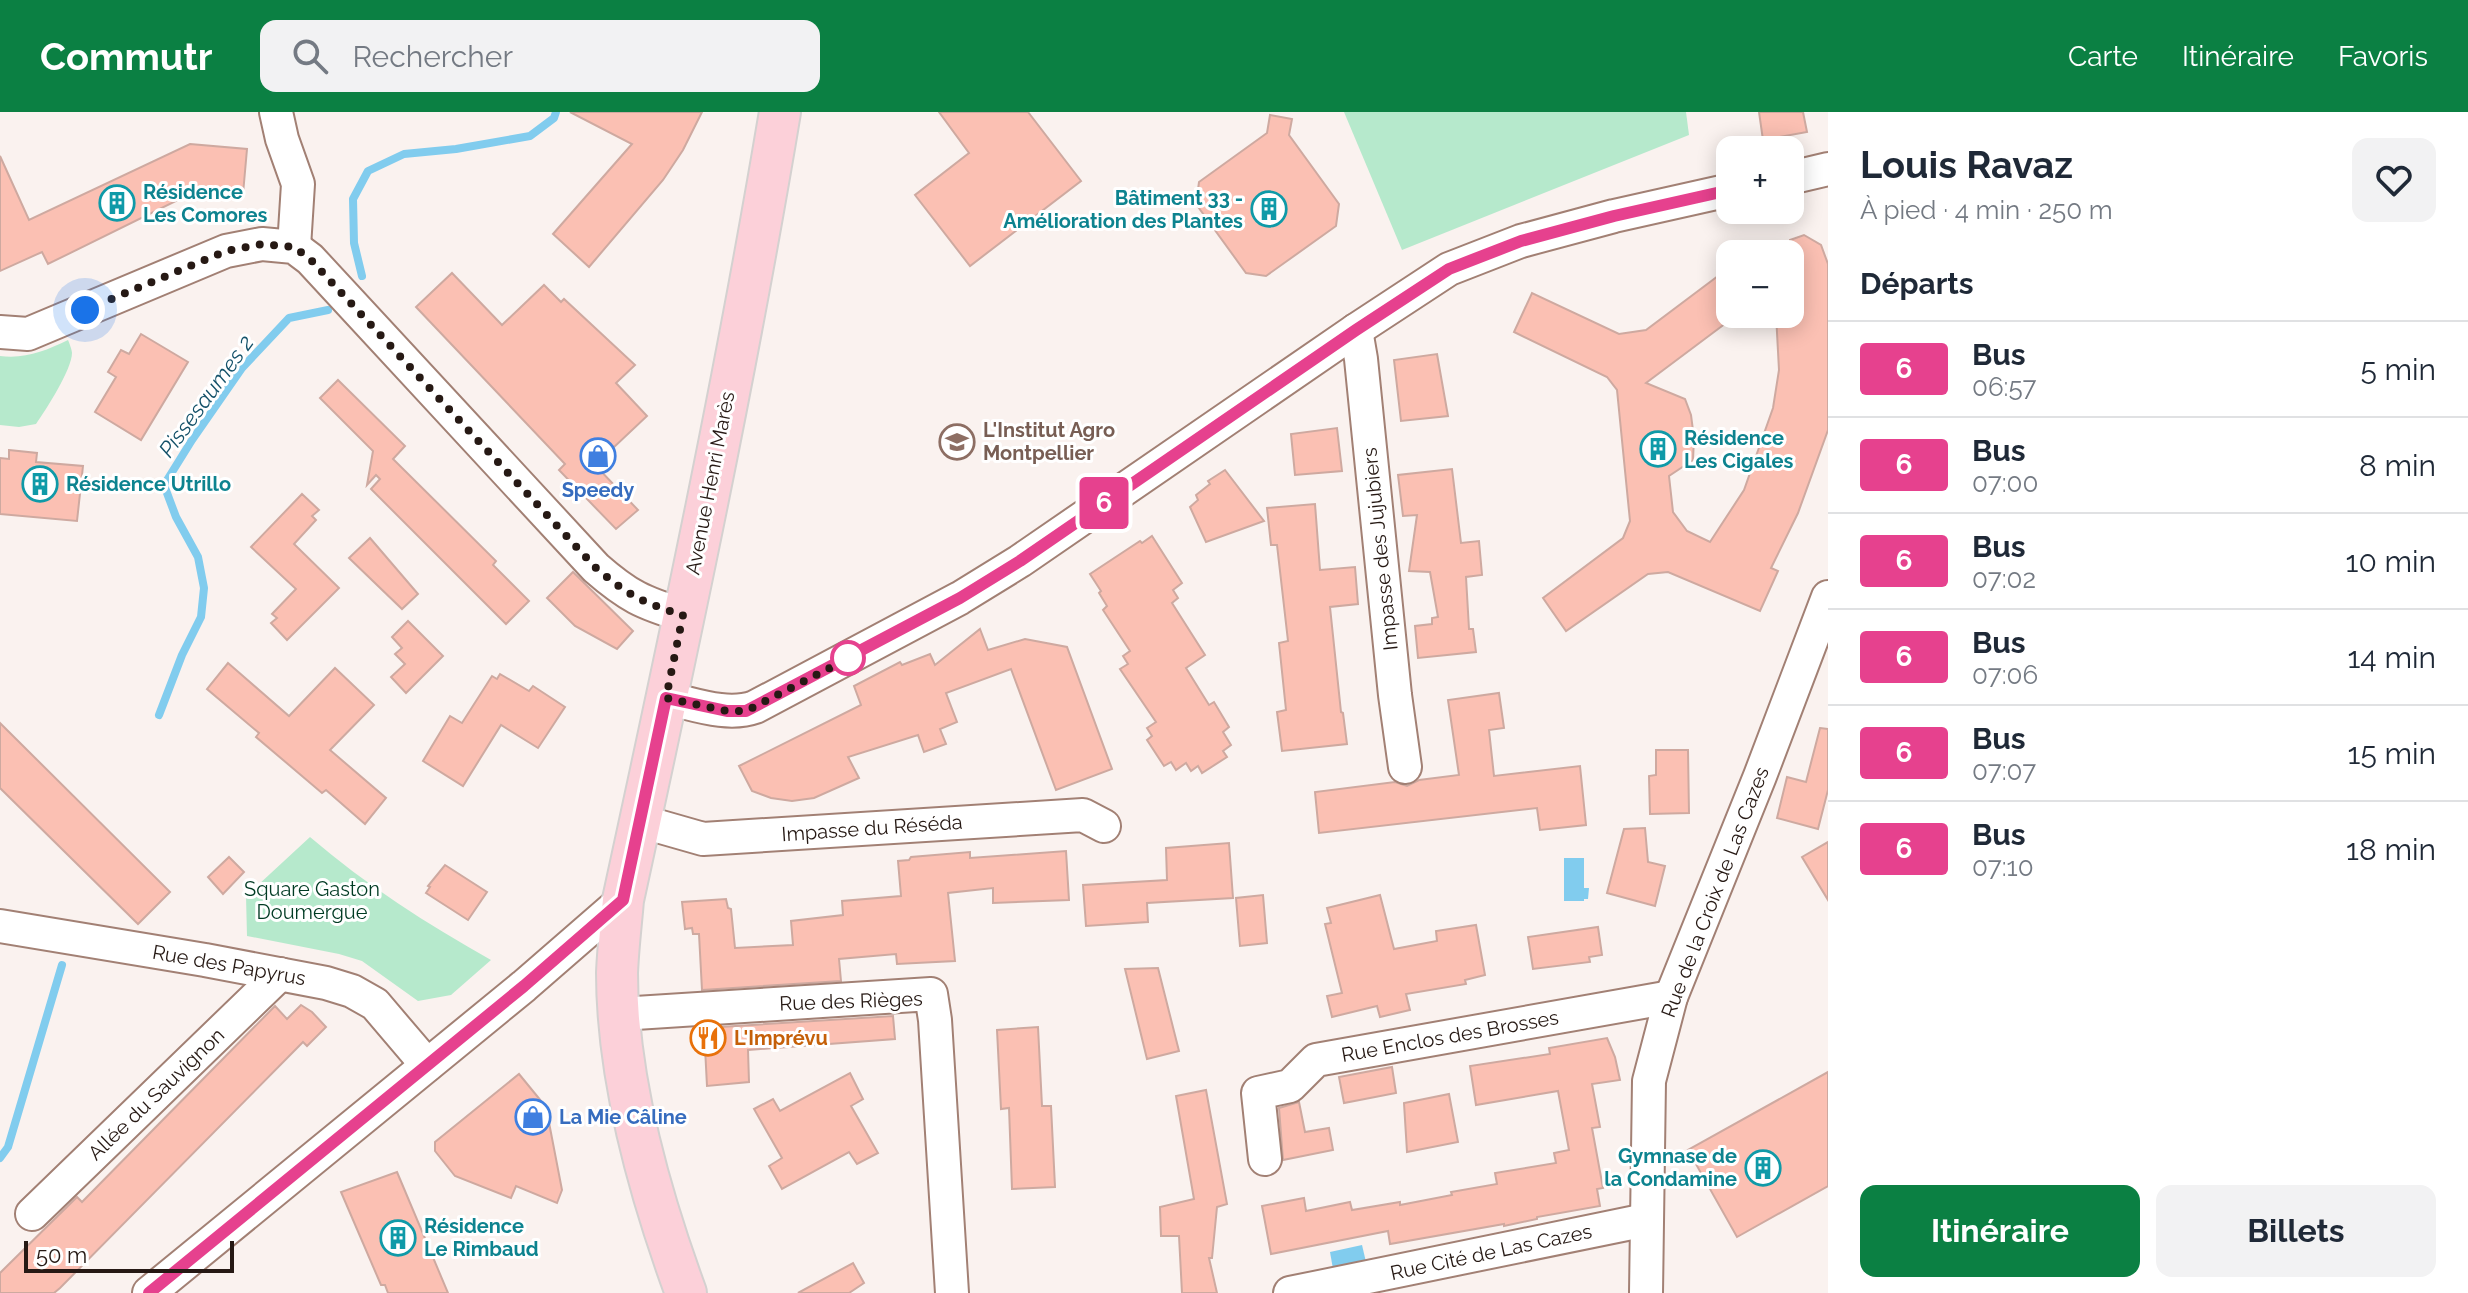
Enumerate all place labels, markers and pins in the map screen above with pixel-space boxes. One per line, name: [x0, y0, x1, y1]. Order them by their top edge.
place label: Résidence Les Comores: [143, 180, 267, 227]
building icon: Résidence Les Comores: [98, 184, 136, 222]
place label: Bâtiment 33 - Amélioration des Plantes: [1003, 186, 1243, 233]
building icon: Bâtiment 33 - Amélioration des Plantes: [1250, 190, 1288, 228]
place label: L'Institut Agro Montpellier: [983, 418, 1115, 465]
school or university icon: L'Institut Agro Montpellier: [938, 423, 976, 461]
place label: Résidence Les Cigales: [1684, 426, 1794, 473]
building icon: Résidence Les Cigales: [1639, 430, 1677, 468]
shop icon: Speedy: [579, 437, 617, 475]
building icon: Résidence Utrillo: [21, 465, 59, 503]
place label: Résidence Utrillo: [66, 472, 231, 496]
place label: Speedy: [562, 478, 634, 502]
unlabelled marker: [831, 641, 865, 675]
restaurant icon: L'Imprévu: [689, 1019, 727, 1057]
place label: L'Imprévu: [734, 1026, 828, 1050]
shop icon: La Mie Câline: [514, 1098, 552, 1136]
place label: La Mie Câline: [559, 1105, 687, 1129]
place label: Gymnase de la Condamine: [1604, 1144, 1737, 1191]
building icon: Gymnase de la Condamine: [1744, 1149, 1782, 1187]
place label: Résidence Le Rimbaud: [424, 1214, 539, 1261]
building icon: Résidence Le Rimbaud: [379, 1219, 417, 1257]

